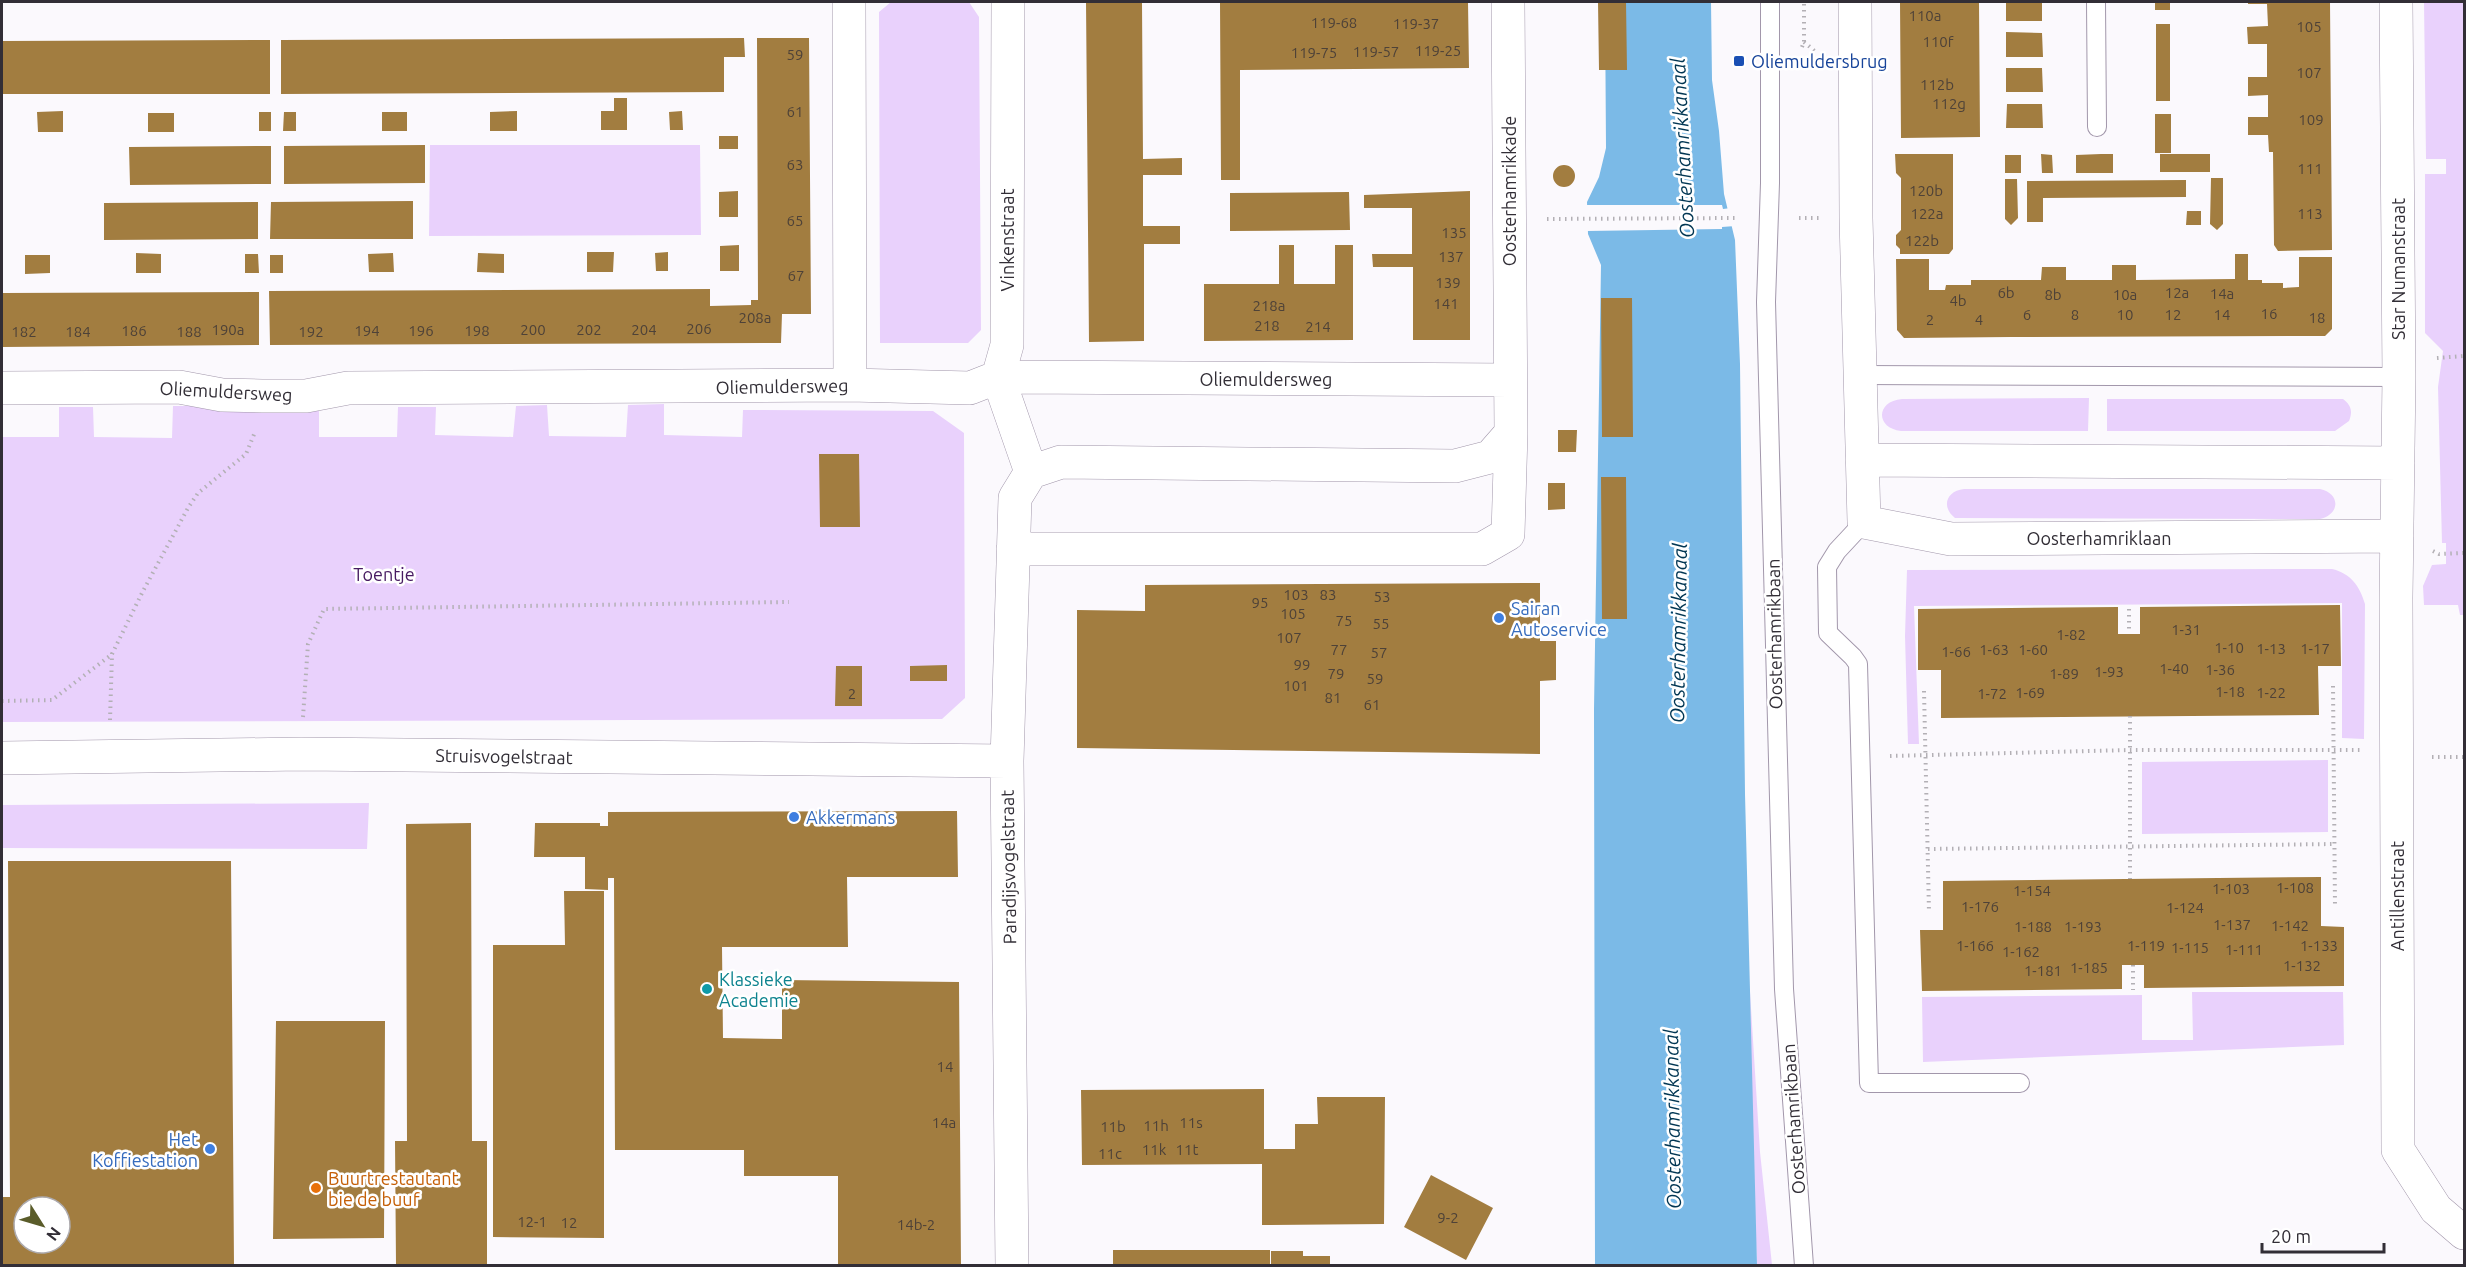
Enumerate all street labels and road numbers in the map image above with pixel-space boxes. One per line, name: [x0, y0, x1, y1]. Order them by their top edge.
street label: Oosterhamrikkade: [1499, 116, 1519, 266]
street label: Vinkenstraat: [997, 189, 1017, 291]
street label: Star Numanstraat: [2388, 198, 2408, 340]
street label: Oliemuldersweg: [1200, 369, 1332, 389]
street label: Oliemuldersweg: [715, 375, 849, 397]
street label: Oliemuldersweg: [159, 378, 293, 404]
street label: Oosterhamriklaan: [2027, 528, 2172, 548]
street label: Oosterhamrikbaan: [1763, 558, 1785, 710]
street label: Struisvogelstraat: [435, 745, 573, 767]
street label: Paradijsvogelstraat: [997, 790, 1019, 944]
street label: Antillenstraat: [2387, 841, 2407, 951]
street label: Oosterhamrikbaan: [1778, 1043, 1808, 1195]

